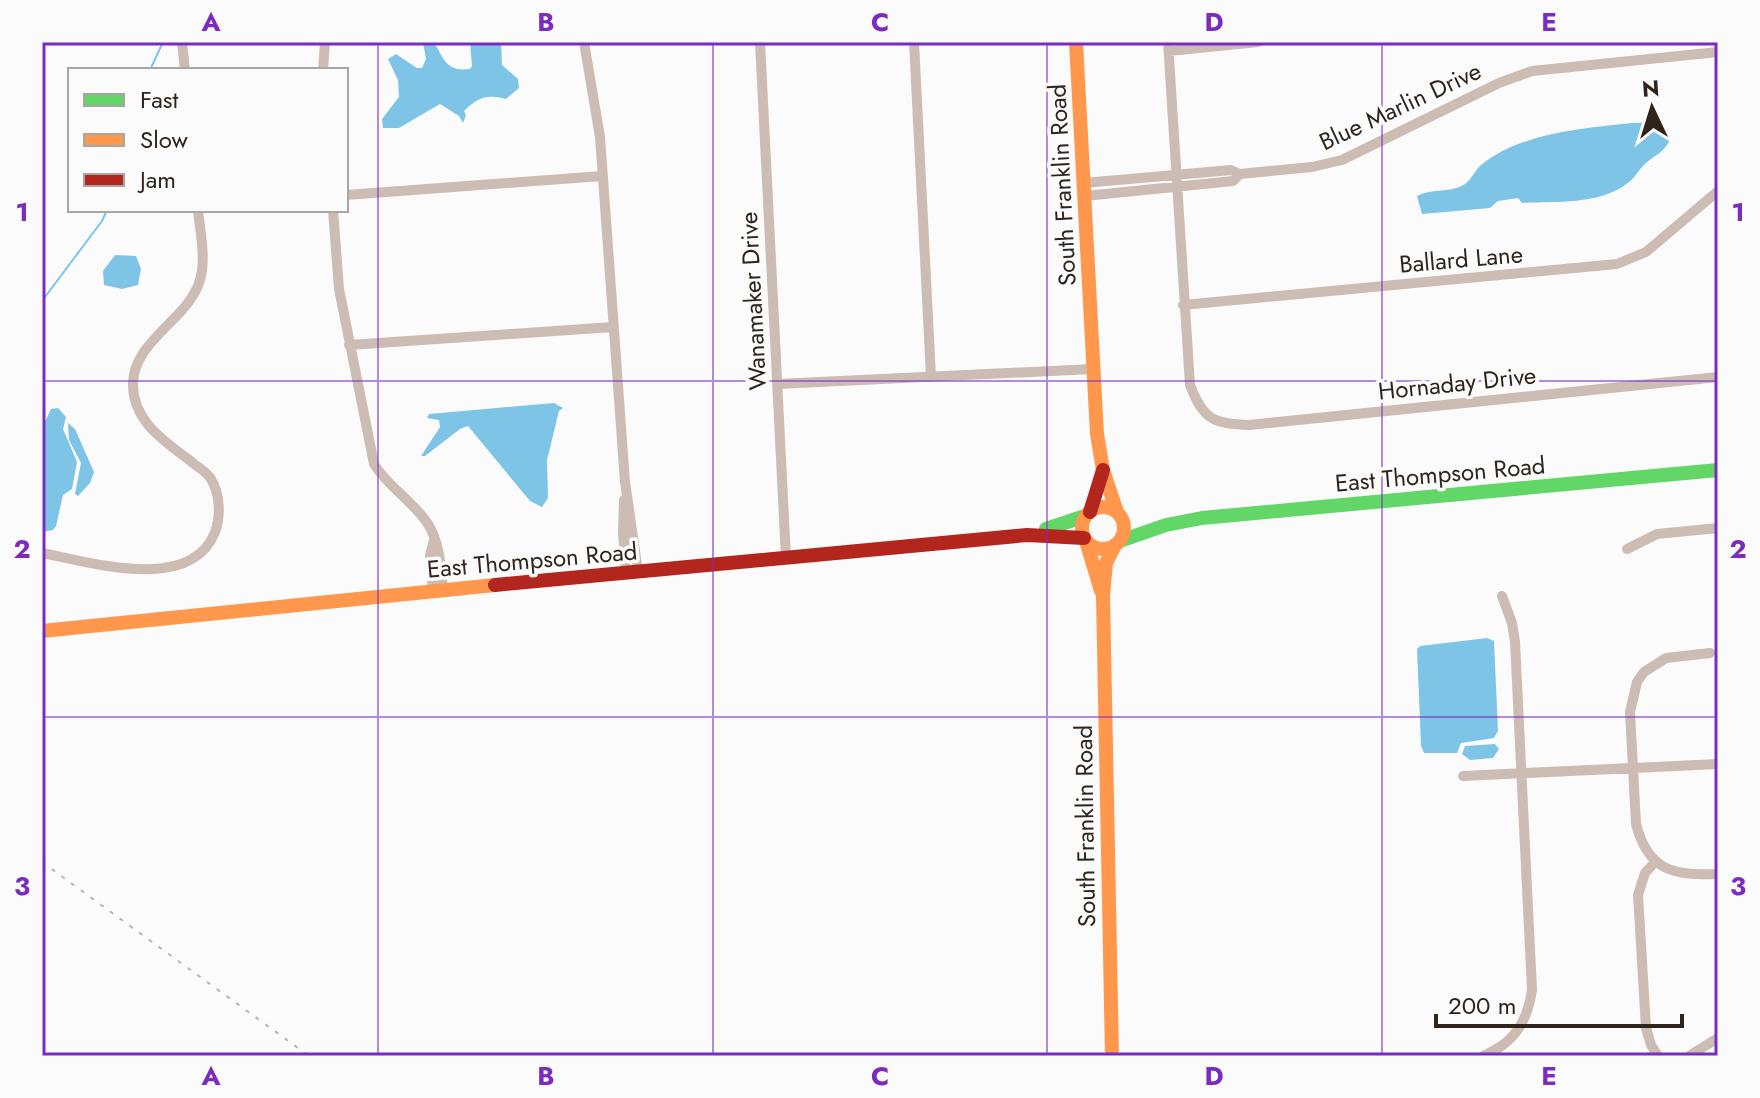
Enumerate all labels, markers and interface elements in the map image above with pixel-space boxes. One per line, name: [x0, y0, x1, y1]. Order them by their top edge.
text: A: [200, 3, 221, 41]
text: B: [537, 3, 555, 41]
text: C: [871, 3, 889, 41]
text: D: [1204, 3, 1224, 41]
text: E: [1541, 3, 1557, 41]
street label: Blue Marlin Drive: [1313, 53, 1487, 159]
legend: [68, 68, 348, 212]
north arrow: [1612, 68, 1692, 148]
text: N: [1641, 71, 1660, 105]
text: Fast: [140, 82, 178, 117]
street label: South Franklin Road: [1039, 83, 1085, 287]
text: Slow: [140, 122, 188, 157]
text: Jam: [137, 162, 176, 197]
text: 1: [15, 193, 29, 231]
text: 1: [1731, 193, 1745, 231]
street label: Wanamaker Drive: [731, 211, 775, 391]
street label: Ballard Lane: [1398, 236, 1524, 282]
street label: Hornaday Drive: [1376, 357, 1538, 409]
street label: East Thompson Road: [1333, 447, 1547, 501]
text: 2: [13, 530, 31, 568]
text: 2: [1729, 530, 1747, 568]
street label: East Thompson Road: [425, 533, 639, 587]
street label: South Franklin Road: [1066, 725, 1104, 927]
text: 3: [14, 867, 30, 905]
text: 3: [1730, 867, 1746, 905]
scale bar: [1436, 978, 1682, 1028]
text: 200 m: [1448, 988, 1516, 1023]
text: A: [200, 1057, 221, 1095]
text: B: [537, 1057, 555, 1095]
text: C: [871, 1057, 889, 1095]
text: D: [1204, 1057, 1224, 1095]
text: E: [1541, 1057, 1557, 1095]

